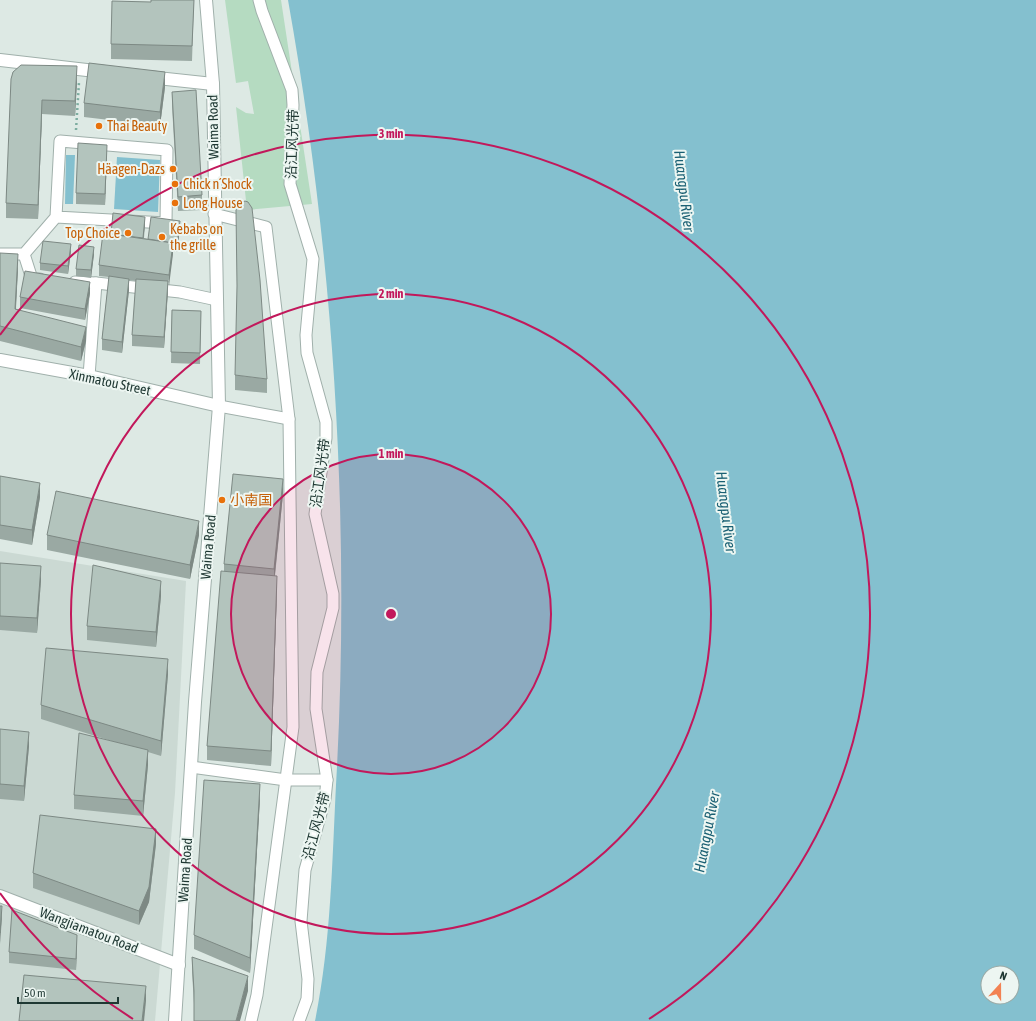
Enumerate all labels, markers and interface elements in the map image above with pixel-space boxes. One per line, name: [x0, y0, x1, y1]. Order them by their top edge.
street label: Waima Road: [204, 95, 222, 159]
street label: 沿江风光带: [283, 109, 301, 179]
place label: Thai Beauty: [107, 118, 168, 134]
marker: Thai Beauty: [94, 121, 104, 131]
text: 3 min: [379, 127, 403, 141]
water label: Huangpu River: [671, 149, 698, 233]
place label: Häagen-Dazs: [97, 161, 165, 177]
marker: Häagen-Dazs: [168, 164, 178, 174]
place label: Chick n´Shock: [183, 176, 252, 192]
marker: Chick n´Shock: [170, 179, 180, 189]
place label: Long House: [183, 195, 243, 211]
marker: Long House: [170, 198, 180, 208]
place label: Kebabs on the grille: [170, 221, 223, 253]
place label: Top Choice: [65, 225, 120, 241]
marker: Top Choice: [123, 228, 133, 238]
marker: Kebabs on the grille: [157, 232, 167, 242]
text: 2 min: [379, 287, 403, 301]
street label: Xinmatou Street: [68, 366, 152, 398]
street label: 沿江风光带: [307, 437, 333, 509]
text: 1 min: [379, 447, 403, 461]
water label: Huangpu River: [713, 470, 740, 554]
place label: 小南国: [230, 492, 272, 508]
marker: 小南国: [217, 495, 227, 505]
street label: Waima Road: [197, 514, 219, 580]
centre of rings: [384, 607, 398, 621]
street label: 沿江风光带: [299, 790, 333, 862]
water label: Huangpu River: [690, 790, 723, 874]
street label: Waima Road: [175, 837, 195, 903]
street label: Wangjiamatou Road: [37, 904, 141, 956]
north arrow: [980, 965, 1020, 1005]
text: N: [998, 969, 1009, 982]
scale bar: [18, 979, 118, 1005]
text: 50 m: [24, 986, 46, 1000]

